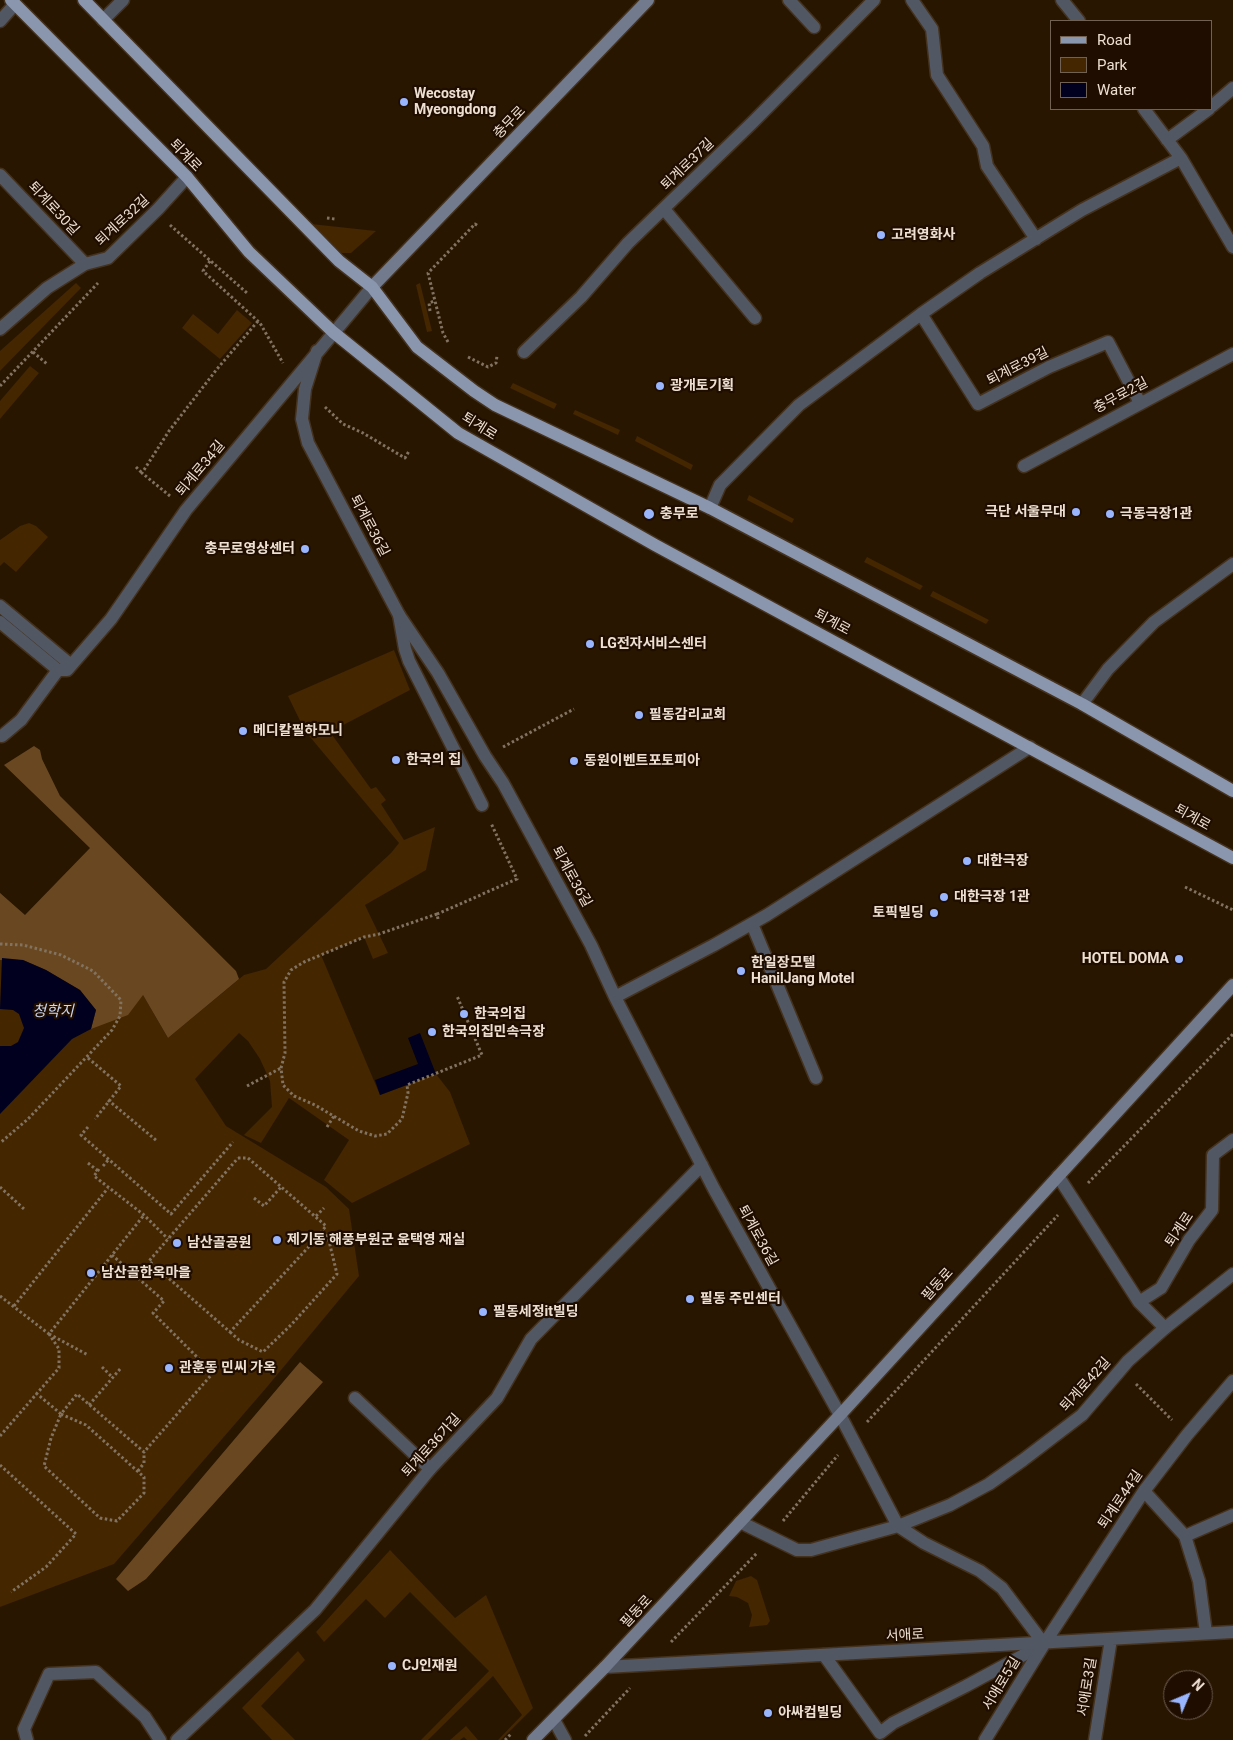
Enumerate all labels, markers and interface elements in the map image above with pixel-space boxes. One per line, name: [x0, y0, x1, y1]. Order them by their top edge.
legend: [1050, 20, 1213, 110]
text: Road: [1097, 31, 1131, 49]
text: Park: [1097, 56, 1127, 74]
text: Water: [1097, 81, 1136, 99]
place label: Wecostay Myeongdong: [414, 86, 496, 118]
marker: Wecostay Myeongdong: [398, 96, 410, 108]
street label: 충무로: [491, 103, 529, 143]
street label: 퇴계로: [166, 136, 204, 176]
street label: 퇴계로37길: [658, 136, 718, 194]
street label: 퇴계로30길: [24, 179, 82, 239]
street label: 퇴계로32길: [93, 192, 153, 250]
place label: 고려영화사: [891, 227, 955, 243]
marker: 고려영화사: [875, 229, 887, 241]
street label: 퇴계로39길: [984, 344, 1052, 390]
street label: 충무로2길: [1091, 375, 1151, 417]
place label: 광개토기획: [670, 378, 734, 394]
marker: 광개토기획: [654, 380, 666, 392]
street label: 퇴계로: [458, 410, 500, 444]
street label: 퇴계로34길: [173, 438, 229, 500]
street label: 퇴계로36길: [346, 492, 392, 560]
place label: 극단 서울무대: [985, 504, 1066, 520]
place label: 충무로: [660, 506, 699, 522]
marker: 극단 서울무대: [1070, 506, 1082, 518]
place label: 극동극장1관: [1120, 506, 1192, 522]
marker: 충무로: [642, 507, 656, 521]
marker: 극동극장1관: [1104, 508, 1116, 520]
place label: 충무로영상센터: [205, 541, 295, 557]
marker: 충무로영상센터: [299, 543, 311, 555]
street label: 퇴계로: [811, 607, 853, 639]
place label: LG전자서비스센터: [600, 636, 707, 652]
marker: LG전자서비스센터: [584, 638, 596, 650]
place label: 필동감리교회: [649, 707, 726, 723]
marker: 필동감리교회: [633, 709, 645, 721]
place label: 메디칼필하모니: [253, 723, 343, 739]
marker: 메디칼필하모니: [237, 725, 249, 737]
place label: 한국의 집: [406, 752, 461, 768]
place label: 동원이벤트포토피아: [584, 753, 700, 769]
marker: 한국의 집: [390, 754, 402, 766]
marker: 동원이벤트포토피아: [568, 755, 580, 767]
street label: 퇴계로: [1171, 801, 1213, 835]
street label: 퇴계로36길: [547, 844, 595, 910]
place label: 대한극장: [977, 853, 1029, 869]
marker: 대한극장: [961, 855, 973, 867]
place label: 대한극장 1관: [954, 889, 1030, 905]
marker: 대한극장 1관: [938, 891, 950, 903]
place label: 토픽빌딩: [872, 905, 924, 921]
marker: 토픽빌딩: [928, 907, 940, 919]
place label: HOTEL DOMA: [1082, 951, 1169, 967]
marker: HOTEL DOMA: [1173, 953, 1185, 965]
place label: 한일장모텔 HanilJang Motel: [751, 955, 854, 988]
marker: 한일장모텔 HanilJang Motel: [735, 965, 747, 977]
water label: 청학지: [32, 1003, 74, 1021]
place label: 한국의집: [474, 1006, 526, 1022]
marker: 한국의집: [458, 1008, 470, 1020]
place label: 한국의집민속극장: [442, 1024, 545, 1040]
marker: 한국의집민속극장: [426, 1026, 438, 1038]
street label: 퇴계로36길: [733, 1203, 781, 1269]
street label: 퇴계로: [1162, 1209, 1198, 1251]
place label: 제기동 해풍부원군 윤택영 재실: [287, 1232, 465, 1248]
marker: 제기동 해풍부원군 윤택영 재실: [271, 1234, 283, 1246]
place label: 남산골공원: [187, 1235, 251, 1251]
marker: 남산골공원: [171, 1237, 183, 1249]
place label: 남산골한옥마을: [101, 1265, 191, 1281]
street label: 필동로: [919, 1265, 957, 1305]
marker: 남산골한옥마을: [85, 1267, 97, 1279]
place label: 필동 주민센터: [700, 1291, 781, 1307]
marker: 필동 주민센터: [684, 1293, 696, 1305]
place label: 필동세정it빌딩: [493, 1304, 579, 1320]
marker: 필동세정it빌딩: [477, 1306, 489, 1318]
street label: 퇴계로42길: [1057, 1354, 1115, 1416]
place label: 관훈동 민씨 가옥: [179, 1360, 276, 1376]
marker: 관훈동 민씨 가옥: [163, 1362, 175, 1374]
street label: 퇴계로36가길: [399, 1411, 465, 1481]
street label: 퇴계로44길: [1095, 1467, 1147, 1533]
street label: 필동로: [618, 1592, 656, 1632]
street label: 서애로: [885, 1627, 925, 1645]
street label: 서애로5길: [980, 1654, 1024, 1714]
street label: 서애로3길: [1075, 1656, 1101, 1718]
place label: CJ인재원: [402, 1658, 458, 1674]
marker: CJ인재원: [386, 1660, 398, 1672]
north arrow: [1163, 1670, 1213, 1720]
text: N: [1189, 1676, 1207, 1694]
place label: 아싸컴빌딩: [778, 1705, 842, 1721]
marker: 아싸컴빌딩: [762, 1707, 774, 1719]

